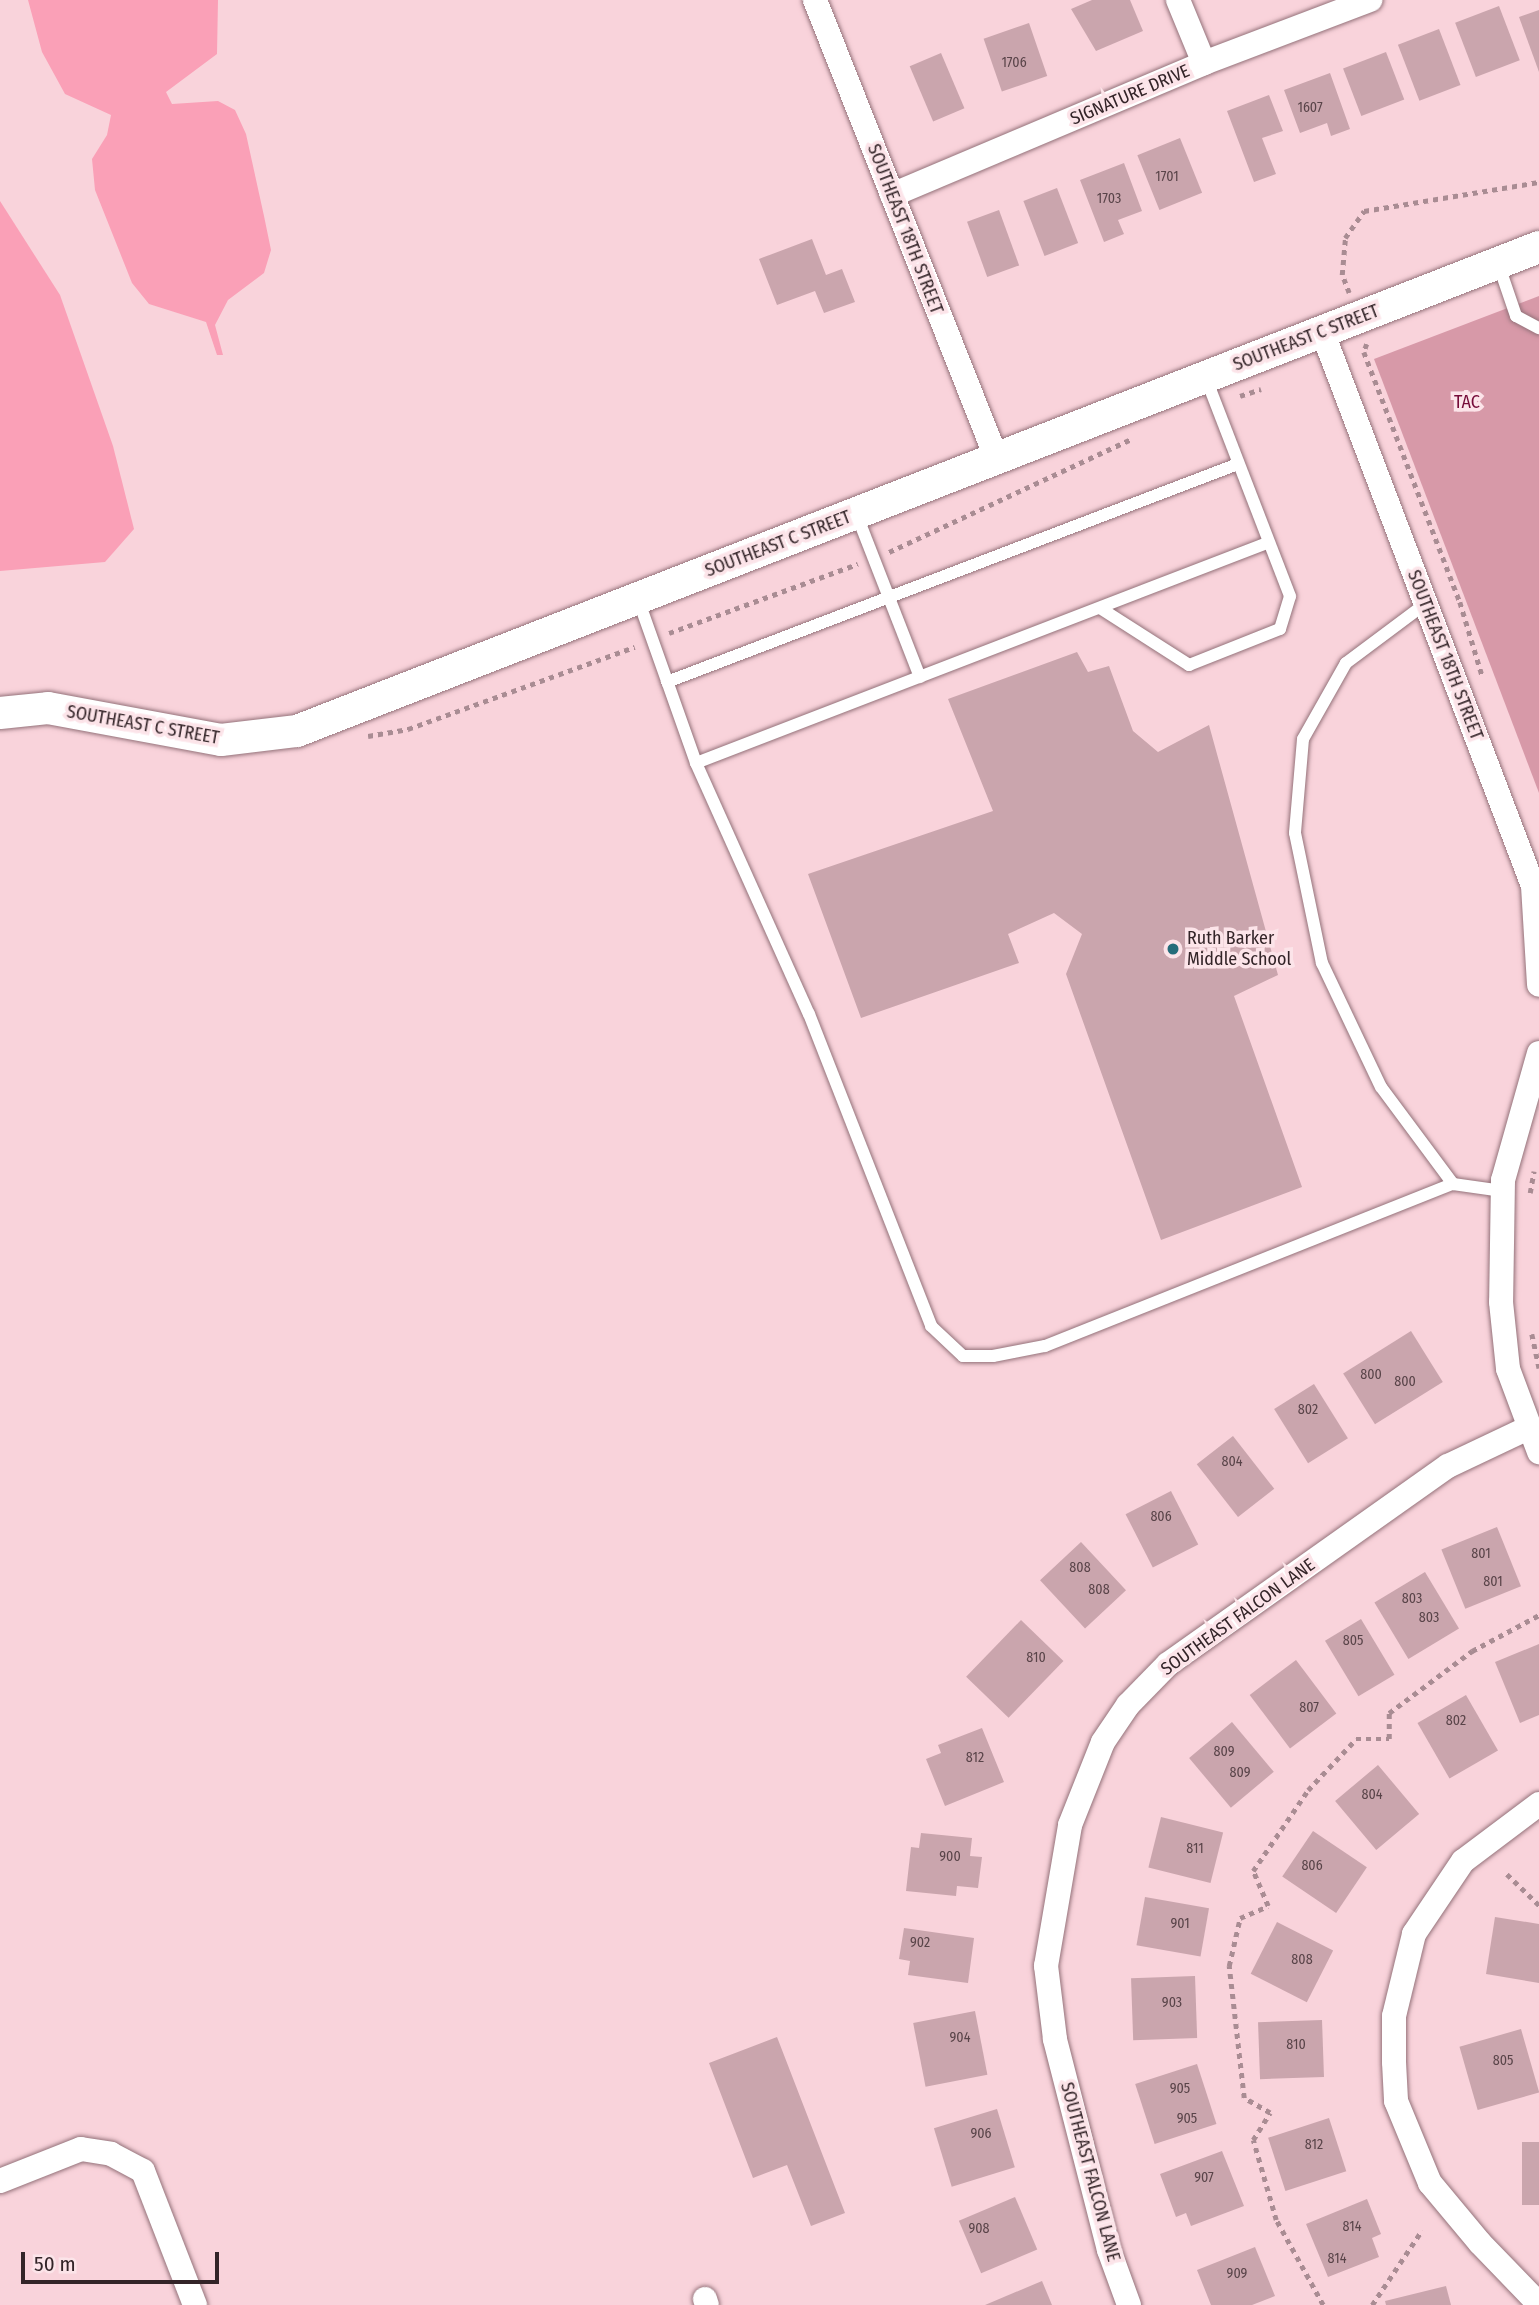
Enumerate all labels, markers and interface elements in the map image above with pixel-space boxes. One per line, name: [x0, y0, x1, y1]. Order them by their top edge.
house number: 1706: [1001, 55, 1027, 71]
street label: SIGNATURE DRIVE: [1067, 60, 1193, 130]
house number: 1607: [1297, 100, 1323, 116]
street label: SOUTHEAST 18TH STREET: [863, 141, 947, 317]
house number: 1701: [1155, 169, 1179, 185]
house number: 1703: [1097, 191, 1121, 207]
street label: SOUTHEAST C STREET: [1230, 300, 1382, 376]
park label: TAC: [1454, 391, 1480, 413]
street label: SOUTHEAST C STREET: [702, 506, 854, 582]
street label: SOUTHEAST 18TH STREET: [1403, 567, 1487, 743]
street label: SOUTHEAST C STREET: [65, 701, 221, 749]
place label: Ruth Barker Middle School: [1187, 928, 1291, 970]
marker: Ruth Barker Middle School: [1165, 941, 1181, 957]
house number: 800: [1360, 1367, 1382, 1383]
house number: 800: [1394, 1374, 1416, 1390]
house number: 802: [1298, 1402, 1318, 1418]
house number: 804: [1221, 1454, 1243, 1470]
house number: 806: [1150, 1509, 1172, 1525]
house number: 801: [1471, 1546, 1491, 1562]
street label: SOUTHEAST FALCON LANE: [1157, 1554, 1319, 1680]
house number: 808: [1069, 1560, 1091, 1576]
house number: 801: [1483, 1574, 1503, 1590]
house number: 808: [1088, 1582, 1110, 1598]
house number: 803: [1402, 1591, 1422, 1607]
house number: 803: [1419, 1610, 1439, 1626]
house number: 805: [1343, 1633, 1363, 1649]
house number: 810: [1026, 1650, 1046, 1666]
house number: 807: [1299, 1700, 1319, 1716]
house number: 802: [1446, 1713, 1466, 1729]
house number: 809: [1214, 1744, 1234, 1760]
house number: 812: [966, 1750, 984, 1766]
house number: 809: [1230, 1765, 1250, 1781]
house number: 804: [1361, 1787, 1383, 1803]
house number: 811: [1186, 1841, 1204, 1857]
house number: 900: [939, 1849, 961, 1865]
house number: 806: [1301, 1858, 1323, 1874]
house number: 901: [1170, 1916, 1190, 1932]
house number: 902: [910, 1935, 930, 1951]
house number: 808: [1291, 1952, 1313, 1968]
house number: 903: [1162, 1995, 1182, 2011]
house number: 904: [950, 2030, 970, 2046]
house number: 810: [1286, 2037, 1306, 2053]
house number: 805: [1493, 2053, 1513, 2069]
street label: SOUTHEAST FALCON LANE: [1056, 2080, 1124, 2264]
house number: 905: [1170, 2081, 1190, 2097]
house number: 905: [1177, 2111, 1197, 2127]
house number: 906: [970, 2126, 992, 2142]
house number: 812: [1305, 2137, 1323, 2153]
house number: 907: [1194, 2170, 1214, 2186]
house number: 814: [1343, 2219, 1361, 2235]
house number: 908: [968, 2221, 990, 2237]
scale bar: [24, 2238, 222, 2282]
text: 50 m: [34, 2251, 76, 2277]
house number: 814: [1328, 2251, 1346, 2267]
house number: 909: [1227, 2266, 1247, 2282]

